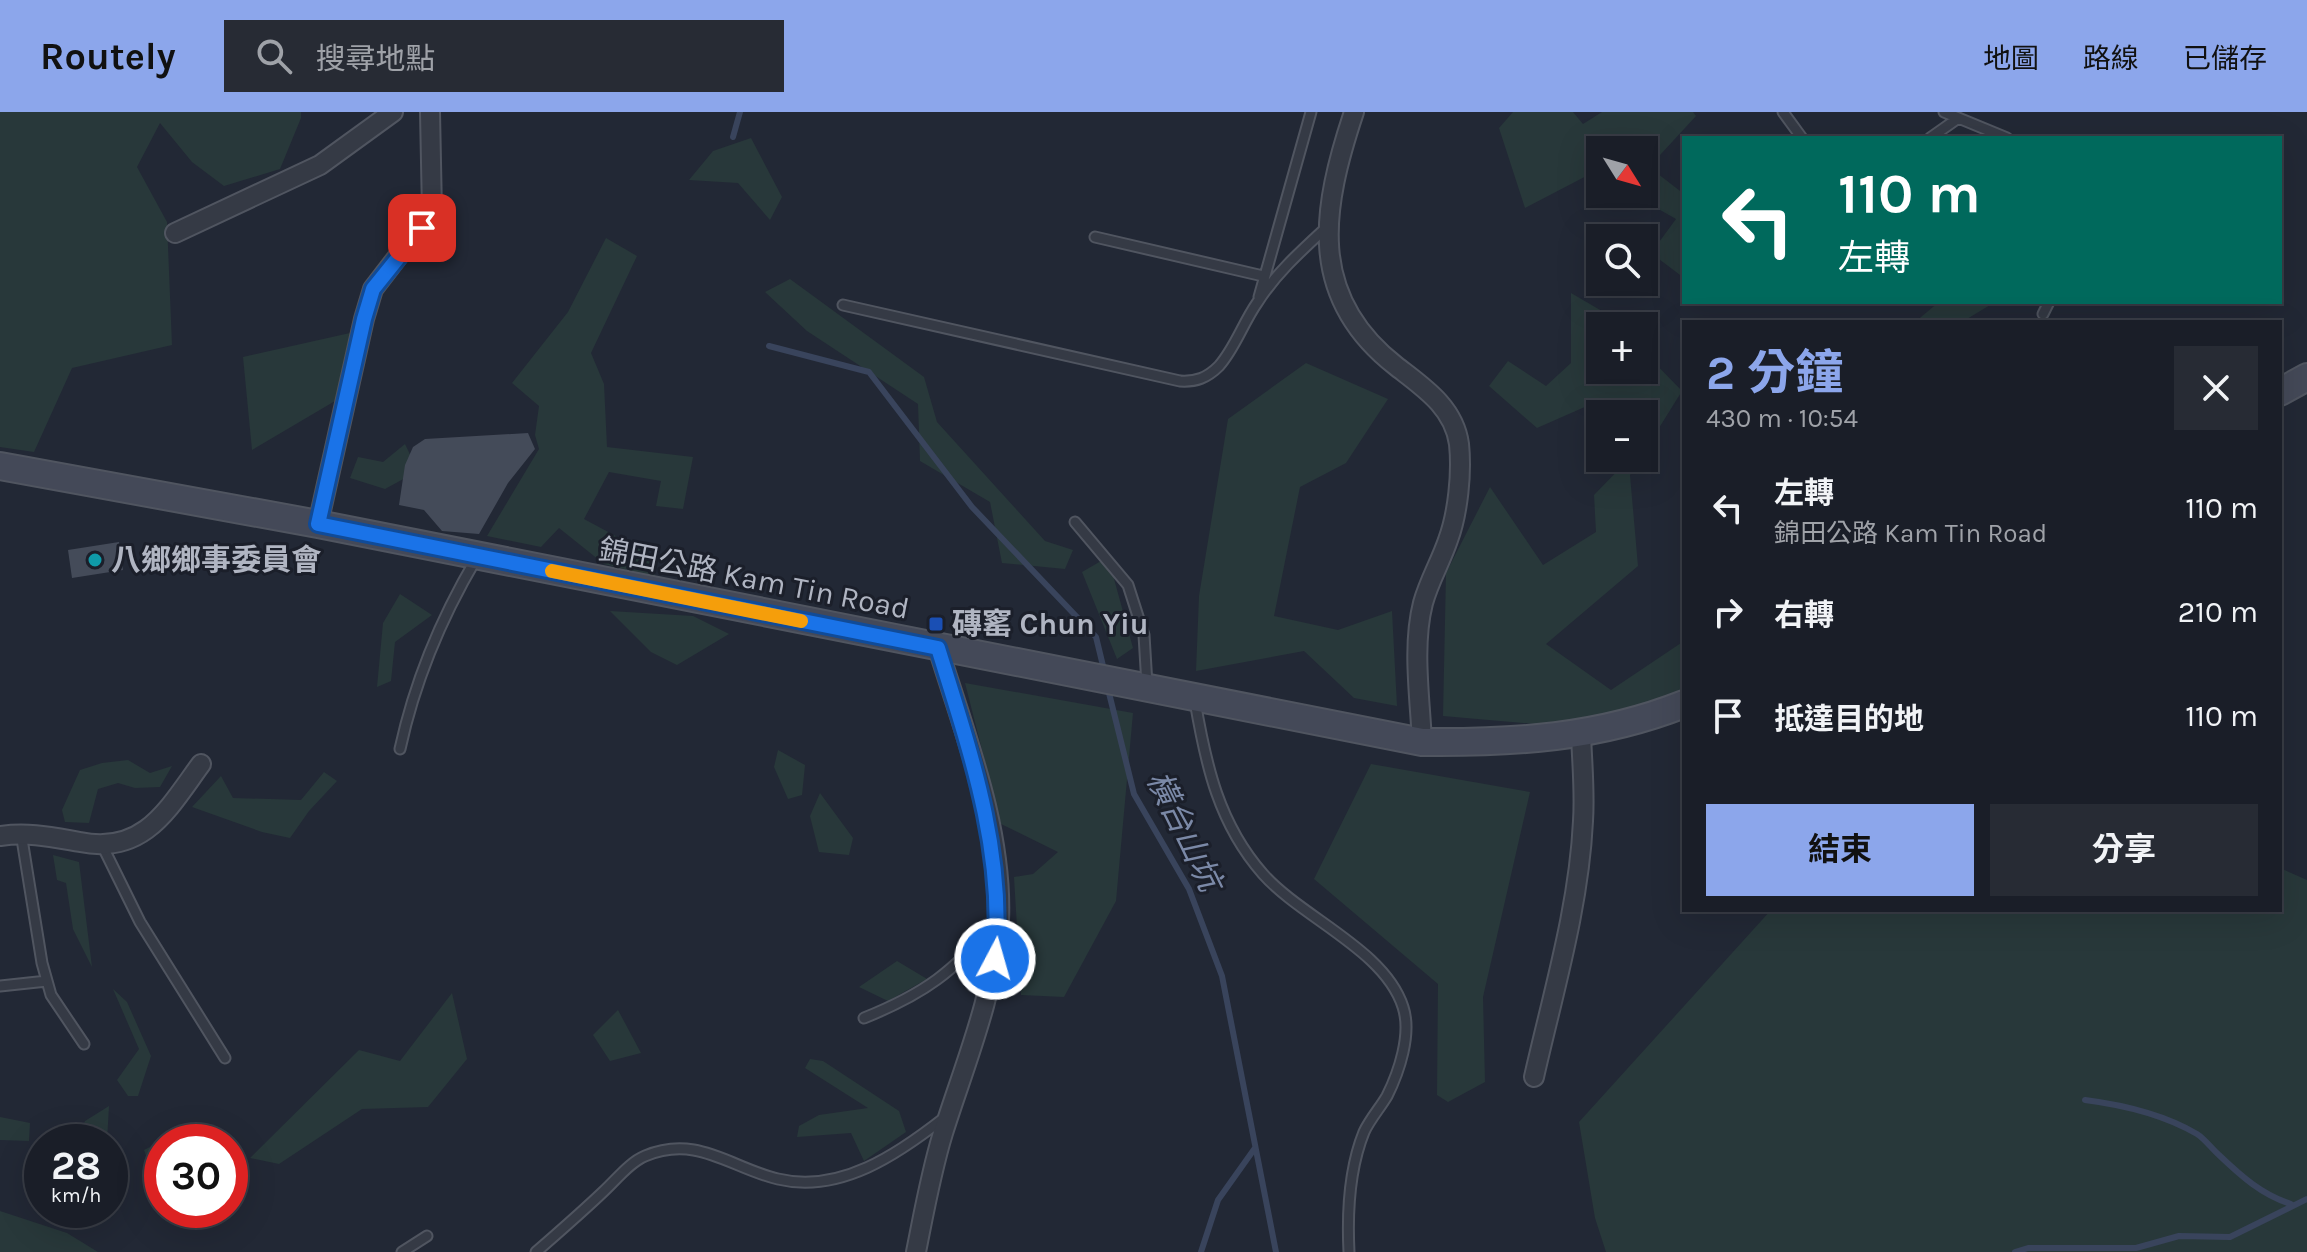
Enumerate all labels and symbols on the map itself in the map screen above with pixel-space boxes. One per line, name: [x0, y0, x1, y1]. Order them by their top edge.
north arrow: [1586, 136, 1658, 208]
pin: [388, 194, 456, 262]
street label: 錦田公路 Kam Tin Road: [596, 531, 912, 627]
place label: 八鄉鄉事委員會: [111, 542, 322, 578]
marker: 八鄉鄉事委員會: [86, 551, 104, 569]
place label: 磚窰 Chun Yiu: [952, 606, 1149, 642]
marker: 磚窰 Chun Yiu: [927, 615, 945, 633]
water label: 橫台山坑: [1139, 765, 1230, 900]
position arrow: [953, 917, 1037, 1001]
speed limit sign: 30: [144, 1124, 248, 1228]

